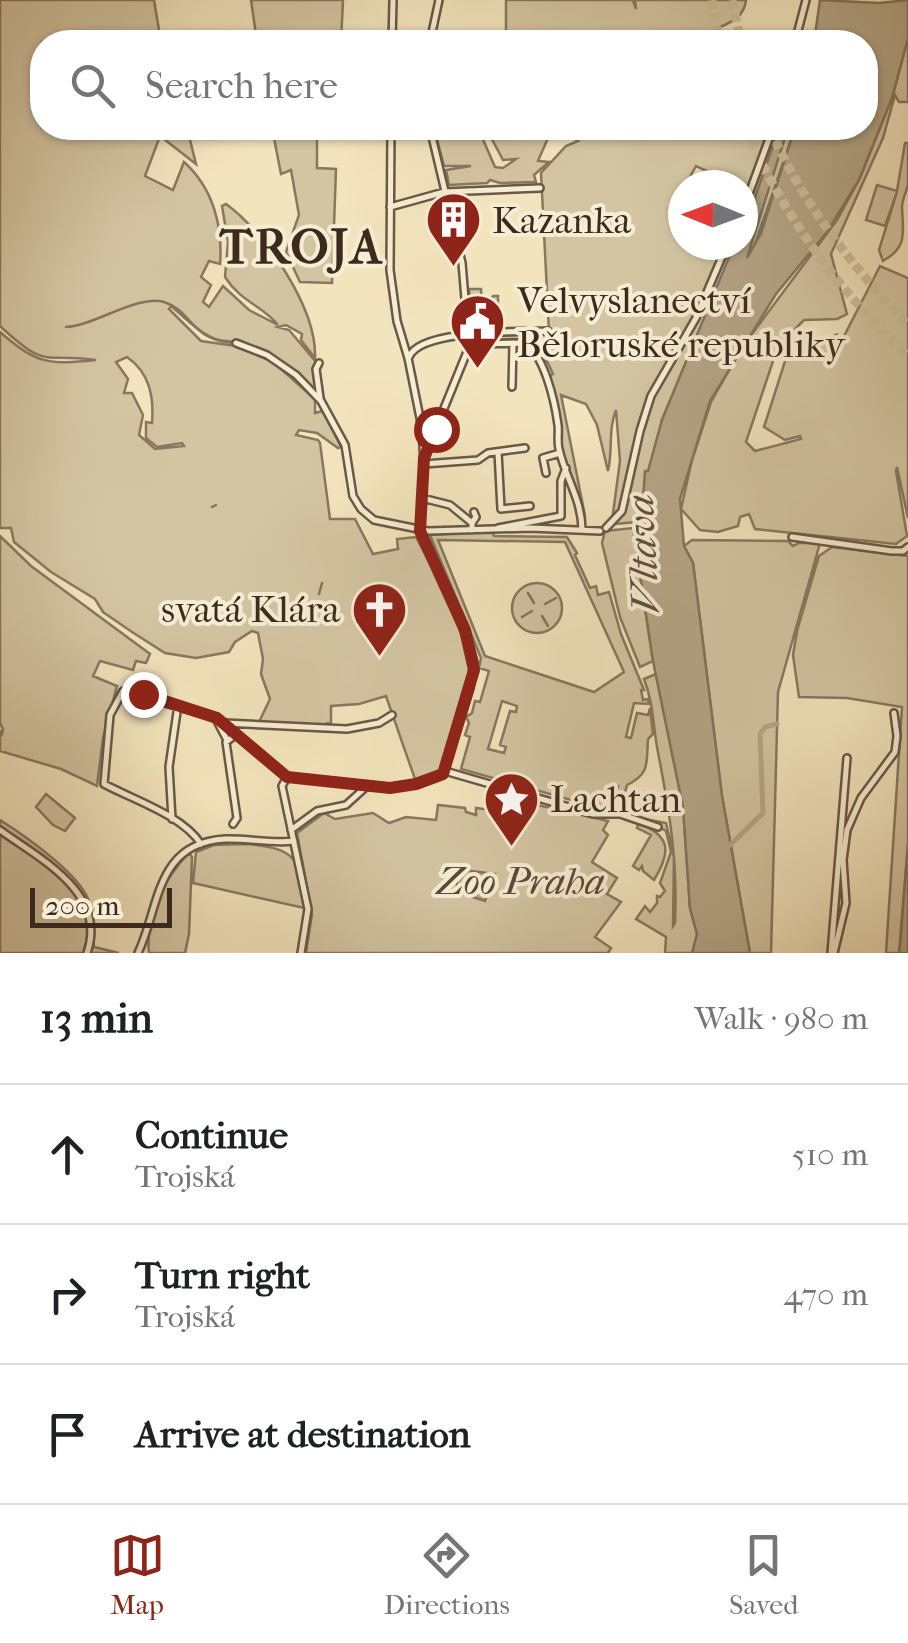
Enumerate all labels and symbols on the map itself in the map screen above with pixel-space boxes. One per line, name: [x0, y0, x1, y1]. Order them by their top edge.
north arrow: [668, 170, 758, 260]
building icon: Kazanka: [423, 190, 483, 269]
place label: Kazanka: [492, 198, 632, 243]
district label: TROJA: [219, 219, 384, 275]
place label: Velvyslanectví Běloruské republiky: [516, 278, 847, 367]
public building icon: Velvyslanectví Běloruské republiky: [448, 292, 508, 371]
route start: [414, 407, 460, 453]
water label: Vltava: [617, 493, 669, 615]
church icon: svatá Klára: [349, 579, 409, 658]
place label: svatá Klára: [161, 587, 340, 632]
route end: [121, 672, 167, 718]
place icon: Lachtan: [481, 769, 541, 848]
place label: Lachtan: [550, 777, 681, 822]
park label: Zoo Praha: [435, 859, 605, 904]
scale bar: [30, 883, 172, 928]

